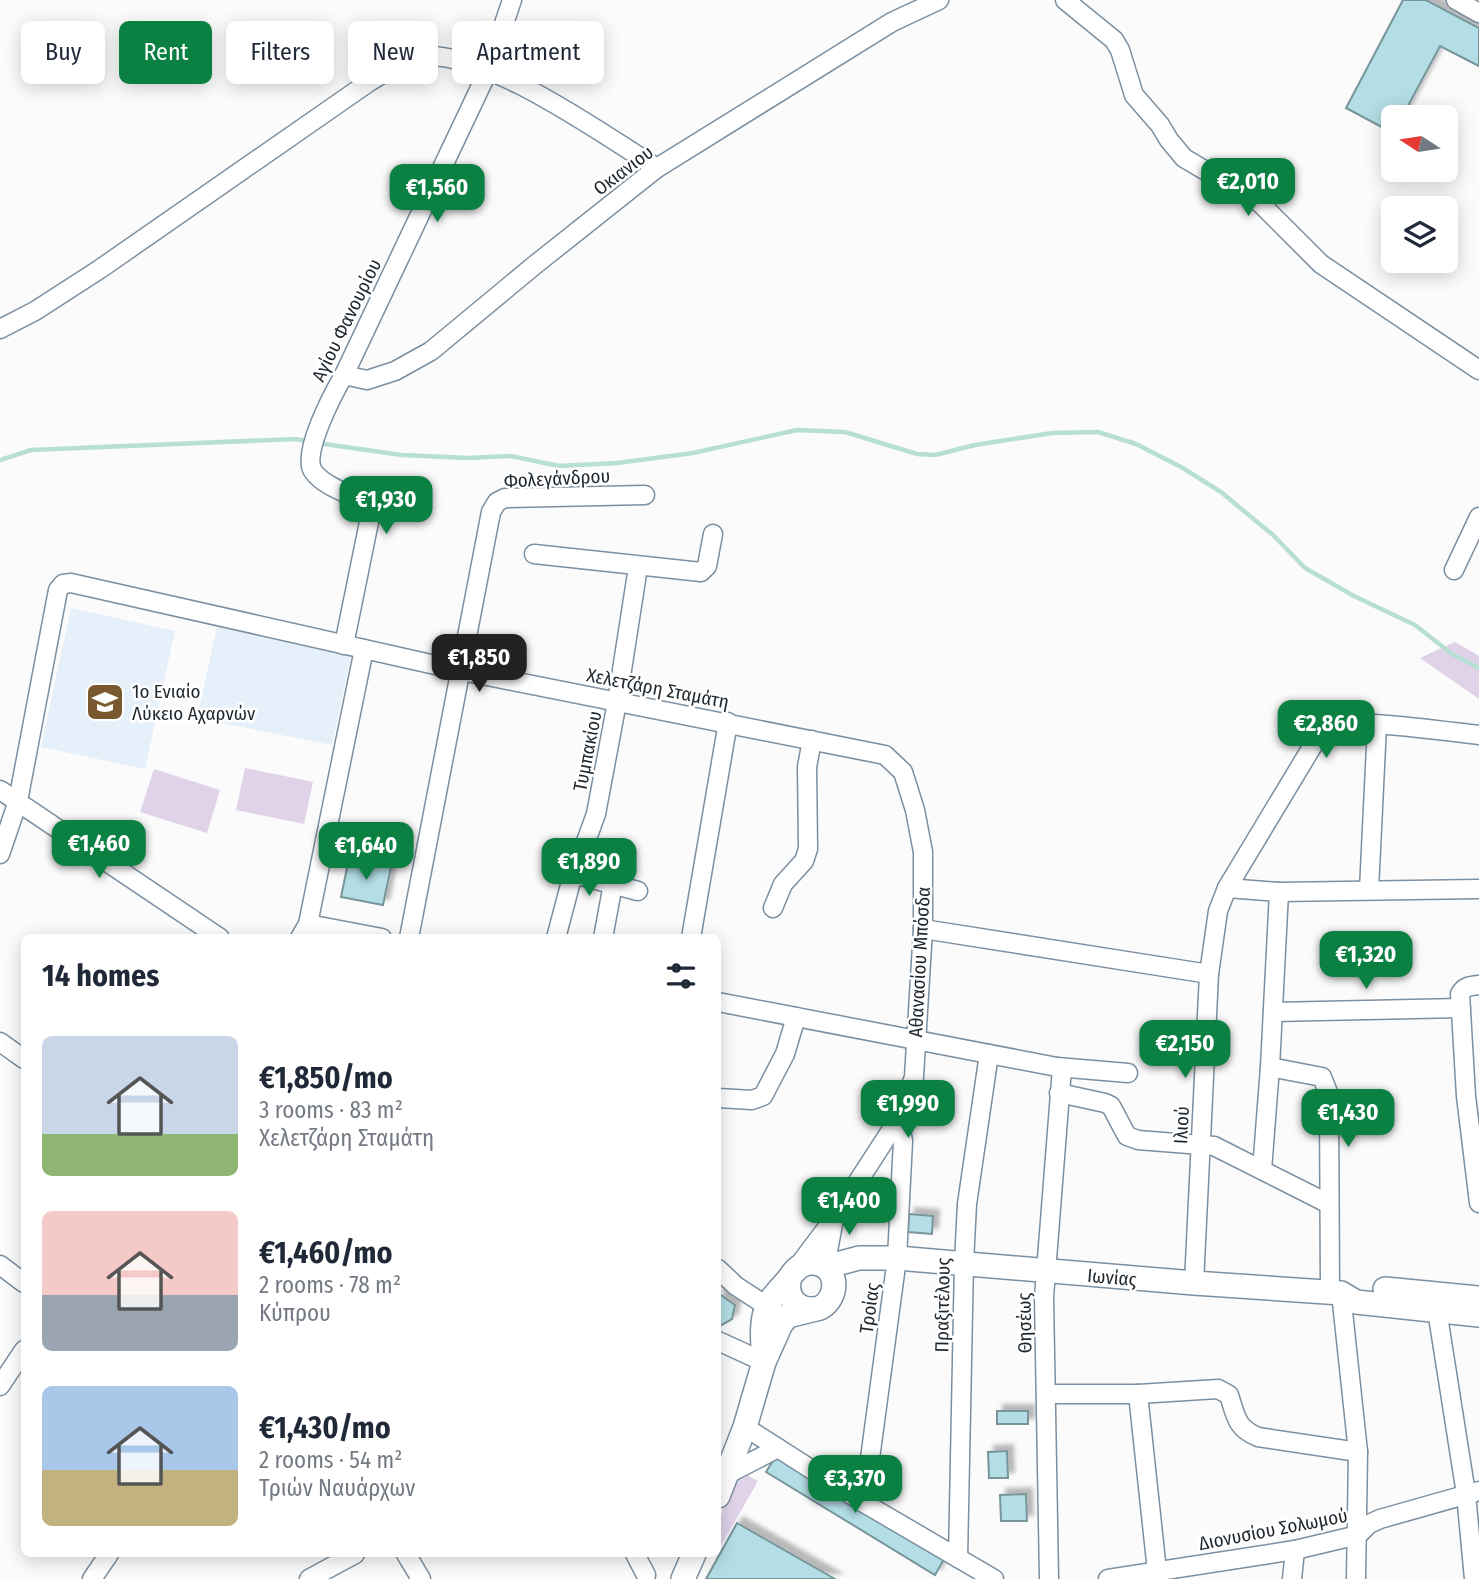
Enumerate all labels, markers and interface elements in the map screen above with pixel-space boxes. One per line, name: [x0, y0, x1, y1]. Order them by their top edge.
chip: Buy: [21, 21, 105, 84]
chip: Rent: [119, 21, 212, 84]
chip: Filters: [226, 21, 334, 84]
chip: New: [348, 21, 438, 84]
chip: Apartment: [452, 21, 604, 84]
north arrow: [1381, 105, 1458, 182]
map controls: [1381, 105, 1458, 273]
street label: Οκιανιου: [589, 141, 658, 200]
pin: €2,010: [1191, 158, 1305, 218]
pin: €1,560: [380, 164, 494, 224]
text: €2,010: [1217, 167, 1279, 195]
text: €1,560: [406, 173, 468, 201]
button: layers: [1381, 196, 1458, 273]
street label: Αγίου Φανουρίου: [307, 255, 386, 385]
street label: Φολεγάνδρου: [503, 464, 611, 493]
pin: €1,930: [329, 476, 443, 536]
text: €1,930: [356, 485, 416, 513]
pin: €1,850: [422, 634, 536, 694]
text: €1,850: [448, 643, 510, 671]
street label: Χελετζάρη Σταμάτη: [585, 663, 731, 714]
place label: 1ο Ενιαίο Λύκειο Αχαρνών: [132, 680, 256, 725]
school or university icon: 1ο Ενιαίο Λύκειο Αχαρνών: [84, 681, 126, 723]
pin: €2,860: [1269, 700, 1383, 760]
street label: Τυμπακίου: [568, 709, 607, 793]
text: €2,860: [1294, 709, 1358, 737]
pin: €1,460: [42, 820, 156, 880]
pin: €1,640: [309, 822, 423, 882]
text: €1,460: [68, 829, 130, 857]
text: €1,640: [335, 831, 397, 859]
pin: €1,890: [532, 838, 646, 898]
text: €1,890: [558, 847, 620, 875]
street label: Αθανασίου Μπόσδα: [904, 886, 935, 1038]
pin: €1,320: [1309, 932, 1423, 991]
text: €1,320: [1336, 940, 1396, 968]
icon: filters: [662, 957, 700, 995]
text: 14 homes: [42, 958, 159, 994]
pin: €2,150: [1128, 1020, 1242, 1080]
text: €2,150: [1155, 1029, 1215, 1057]
text: €1,850/mo: [259, 1060, 393, 1096]
icon: home: [98, 1064, 182, 1148]
pin: €1,990: [851, 1080, 965, 1140]
text: €1,990: [877, 1089, 939, 1117]
pin: €1,430: [1291, 1090, 1405, 1149]
text: 3 rooms · 83 m²: [259, 1096, 403, 1124]
text: €1,430: [1317, 1098, 1379, 1126]
street label: Ιλιού: [1169, 1106, 1194, 1145]
text: Χελετζάρη Σταμάτη: [259, 1124, 434, 1152]
pin: €1,400: [792, 1178, 906, 1237]
text: €1,400: [818, 1186, 881, 1214]
text: €1,460/mo: [259, 1235, 393, 1271]
icon: home: [98, 1239, 182, 1323]
street label: Πραξιτέλους: [930, 1257, 955, 1353]
street label: Ιωνίας: [1086, 1264, 1138, 1291]
text: 2 rooms · 78 m²: [259, 1271, 401, 1299]
street label: Τροίας: [855, 1281, 884, 1335]
street label: Θησέως: [1012, 1292, 1037, 1354]
text: Κύπρου: [259, 1299, 331, 1327]
text: €1,430/mo: [259, 1410, 391, 1446]
icon: home: [98, 1414, 182, 1498]
text: 2 rooms · 54 m²: [259, 1446, 402, 1474]
pin: €3,370: [798, 1456, 912, 1515]
text: €3,370: [824, 1464, 886, 1492]
text: Τριών Ναυάρχων: [259, 1474, 415, 1502]
street label: Διονυσίου Σολωμού: [1197, 1504, 1350, 1555]

